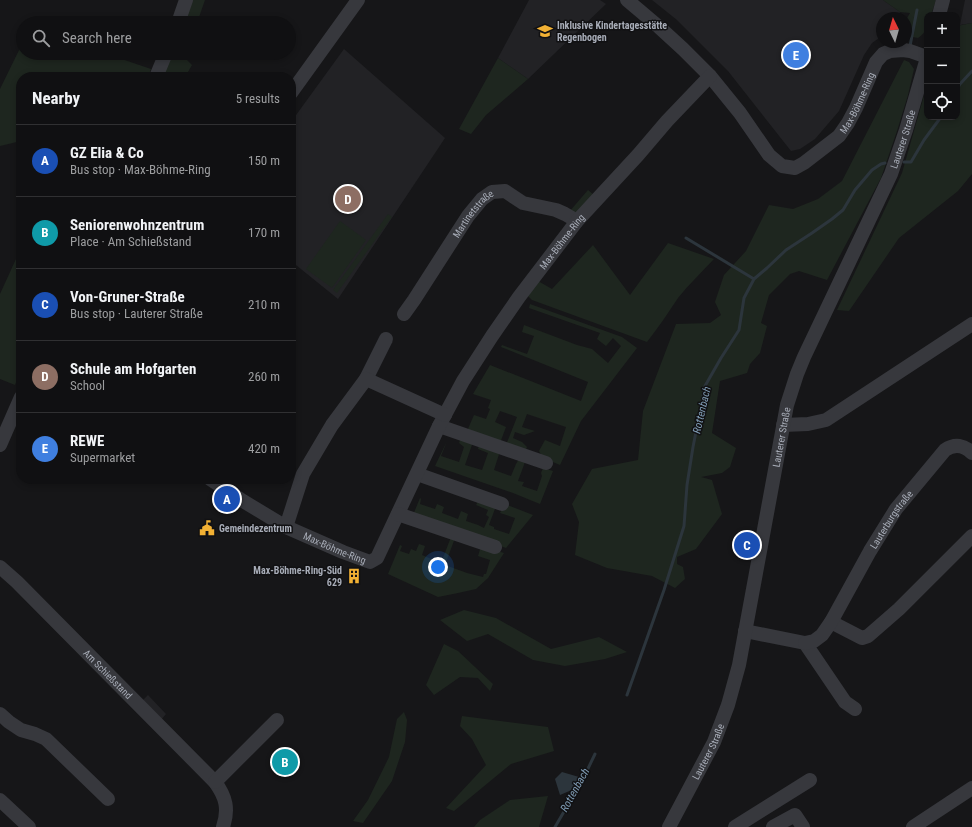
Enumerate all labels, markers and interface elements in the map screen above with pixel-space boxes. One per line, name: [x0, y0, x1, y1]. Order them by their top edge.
north arrow: [876, 12, 912, 48]
map controls: [924, 12, 960, 120]
button: +: [924, 12, 960, 48]
search box: [16, 16, 296, 60]
place label: Inklusive Kindertagesstätte Regenbogen: [557, 20, 667, 43]
school or university icon: Inklusive Kindertagesstätte Regenbogen: [536, 22, 554, 40]
icon: search: [30, 27, 52, 49]
text: Search here: [62, 29, 132, 47]
pin: E: [783, 40, 809, 70]
button: −: [924, 48, 960, 84]
street label: Max-Böhme-Ring: [837, 70, 876, 135]
button: locate: [924, 84, 960, 120]
text: Nearby: [32, 88, 80, 108]
text: 5 results: [236, 91, 280, 106]
street label: Lauterer Straße: [888, 108, 917, 170]
text: GZ Elia & Co: [70, 144, 144, 162]
text: A: [41, 153, 49, 168]
text: 150 m: [248, 153, 280, 168]
text: Bus stop · Max-Böhme-Ring: [70, 162, 211, 177]
pin: D: [335, 184, 361, 214]
street label: Martinetstraße: [450, 187, 495, 239]
street label: Max-Böhme-Ring: [537, 211, 586, 271]
text: Seniorenwohnzentrum: [70, 216, 204, 234]
text: B: [41, 225, 49, 240]
text: 170 m: [248, 225, 280, 240]
text: Place · Am Schießstand: [70, 234, 192, 249]
text: Von-Gruner-Straße: [70, 288, 185, 306]
text: C: [41, 297, 49, 312]
text: 210 m: [248, 297, 280, 312]
text: Bus stop · Lauterer Straße: [70, 306, 203, 321]
text: Schule am Hofgarten: [70, 360, 196, 378]
text: D: [41, 369, 49, 384]
text: 260 m: [248, 369, 280, 384]
text: School: [70, 378, 105, 393]
water label: Rottenbach: [690, 385, 714, 435]
street label: Lauterer Straße: [770, 406, 792, 468]
text: REWE: [70, 432, 104, 450]
text: E: [42, 441, 48, 456]
text: 420 m: [248, 441, 280, 456]
text: Supermarket: [70, 450, 135, 465]
pin: A: [214, 484, 240, 514]
street label: Lauterburgstraße: [867, 488, 915, 550]
public building icon: Gemeindezentrum: [198, 519, 216, 537]
place label: Gemeindezentrum: [219, 523, 292, 534]
street label: Max-Böhme-Ring: [302, 530, 368, 566]
pin: C: [734, 530, 760, 560]
your location: [428, 557, 448, 577]
place label: Max-Böhme-Ring-Süd 629: [253, 565, 342, 588]
building icon: Max-Böhme-Ring-Süd 629: [345, 567, 363, 585]
street label: Am Schießstand: [81, 647, 135, 701]
street label: Lauterer Straße: [690, 722, 726, 781]
pin: B: [272, 747, 298, 777]
water label: Rottenbach: [558, 766, 592, 814]

